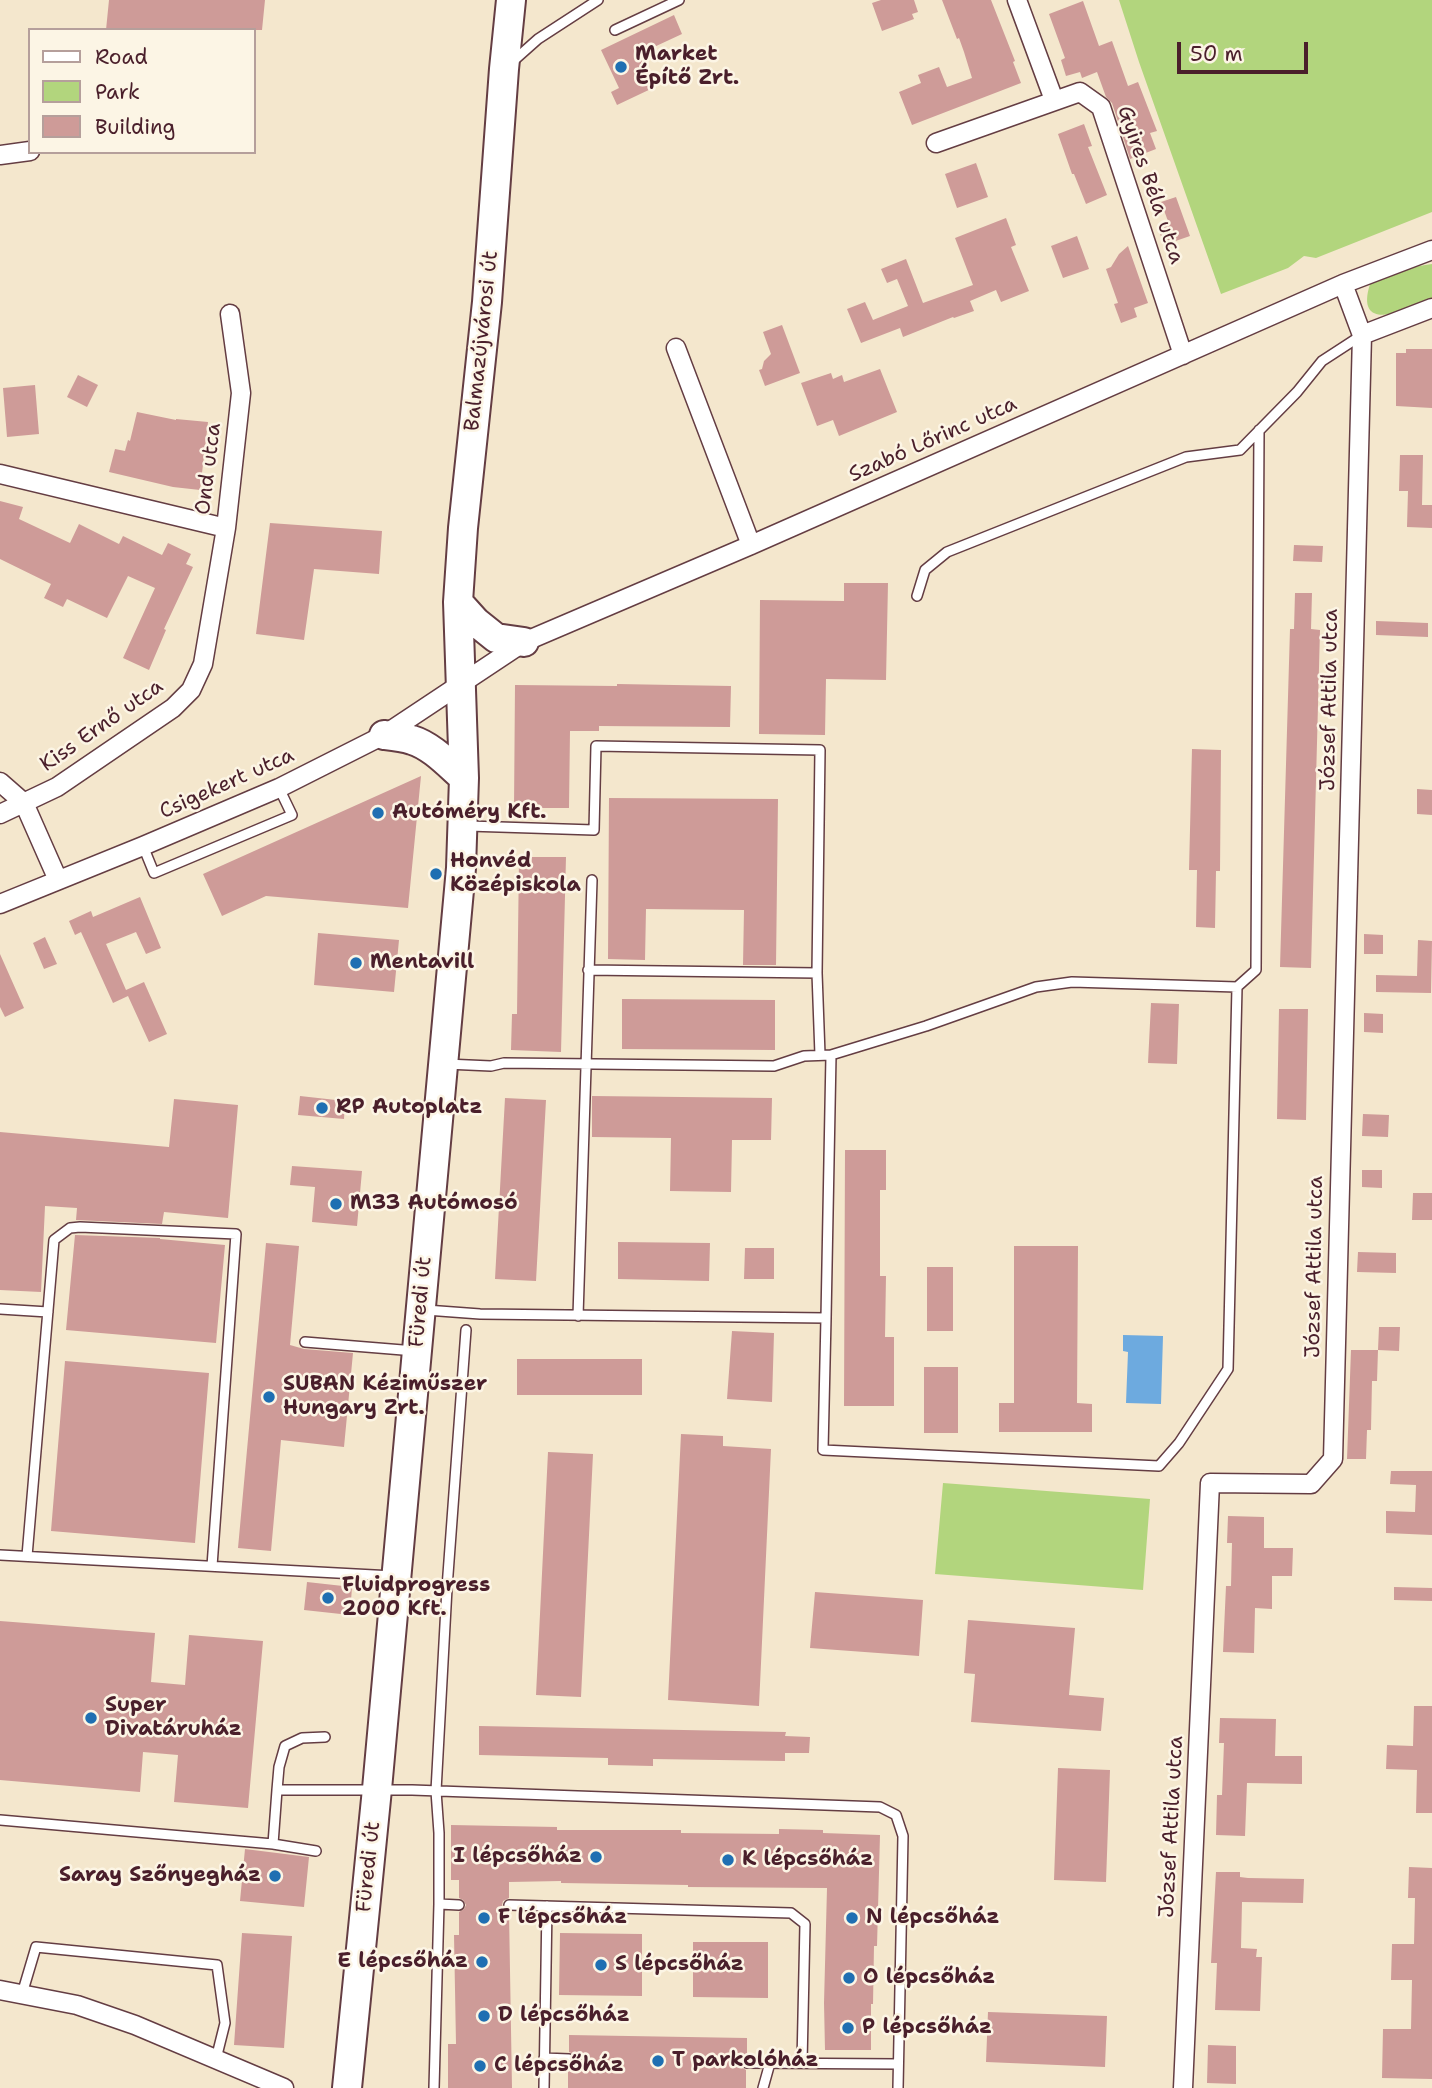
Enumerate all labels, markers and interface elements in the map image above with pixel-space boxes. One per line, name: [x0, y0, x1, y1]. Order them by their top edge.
legend: [28, 28, 256, 154]
scale bar: [1180, 28, 1311, 72]
text: 50 m: [1190, 40, 1243, 68]
place label: Market Építő Zrt.: [635, 42, 739, 92]
text: Road: [95, 43, 148, 71]
marker: Market Építő Zrt.: [613, 59, 629, 75]
text: Park: [95, 78, 140, 106]
street label: Gyires Béla utca: [1111, 103, 1189, 267]
text: Building: [95, 113, 175, 141]
street label: Balmazújvárosi út: [460, 250, 504, 432]
street label: Szabó Lőrinc utca: [845, 392, 1021, 488]
street label: Ond utca: [191, 422, 227, 516]
street label: József Attila utca: [1316, 609, 1344, 791]
street label: Kiss Ernő utca: [36, 674, 168, 778]
street label: Csigekert utca: [156, 743, 298, 825]
place label: Autóméry Kft.: [392, 800, 547, 826]
marker: Autóméry Kft.: [370, 805, 386, 821]
place label: Honvéd Középiskola: [450, 849, 581, 899]
marker: Honvéd Középiskola: [428, 866, 444, 882]
place label: Mentavill: [370, 950, 474, 976]
marker: Mentavill: [348, 955, 364, 971]
place label: RP Autoplatz: [336, 1095, 483, 1121]
marker: RP Autoplatz: [314, 1100, 330, 1116]
street label: József Attila utca: [1301, 1176, 1329, 1358]
place label: M33 Autómosó: [350, 1191, 518, 1217]
marker: M33 Autómosó: [328, 1196, 344, 1212]
street label: Füredi út: [404, 1255, 438, 1349]
place label: SUBAN Kéziműszer Hungary Zrt.: [283, 1372, 487, 1422]
marker: SUBAN Kéziműszer Hungary Zrt.: [261, 1389, 277, 1405]
place label: Fluidprogress 2000 Kft.: [342, 1573, 490, 1623]
marker: Fluidprogress 2000 Kft.: [320, 1590, 336, 1606]
place label: Super Divatáruház: [105, 1693, 242, 1743]
marker: Super Divatáruház: [83, 1710, 99, 1726]
street label: József Attila utca: [1155, 1735, 1189, 1919]
street label: Füredi út: [352, 1820, 386, 1914]
place label: I lépcsőház: [453, 1844, 582, 1870]
place label: K lépcsőház: [742, 1847, 873, 1873]
marker: I lépcsőház: [588, 1849, 604, 1865]
marker: K lépcsőház: [720, 1852, 736, 1868]
place label: Saray Szőnyegház: [59, 1863, 261, 1889]
marker: Saray Szőnyegház: [267, 1868, 283, 1884]
place label: F lépcsőház: [498, 1905, 627, 1931]
place label: N lépcsőház: [866, 1905, 999, 1931]
marker: F lépcsőház: [476, 1910, 492, 1926]
marker: N lépcsőház: [844, 1910, 860, 1926]
place label: E lépcsőház: [337, 1949, 468, 1975]
place label: S lépcsőház: [615, 1952, 744, 1978]
marker: E lépcsőház: [474, 1954, 490, 1970]
marker: S lépcsőház: [593, 1957, 609, 1973]
place label: O lépcsőház: [863, 1965, 995, 1991]
marker: O lépcsőház: [841, 1970, 857, 1986]
place label: D lépcsőház: [498, 2003, 630, 2029]
marker: D lépcsőház: [476, 2008, 492, 2024]
place label: P lépcsőház: [862, 2015, 992, 2041]
marker: P lépcsőház: [840, 2020, 856, 2036]
place label: T parkolóház: [672, 2048, 819, 2074]
place label: C lépcsőház: [494, 2053, 624, 2079]
marker: T parkolóház: [650, 2053, 666, 2069]
marker: C lépcsőház: [472, 2058, 488, 2074]

